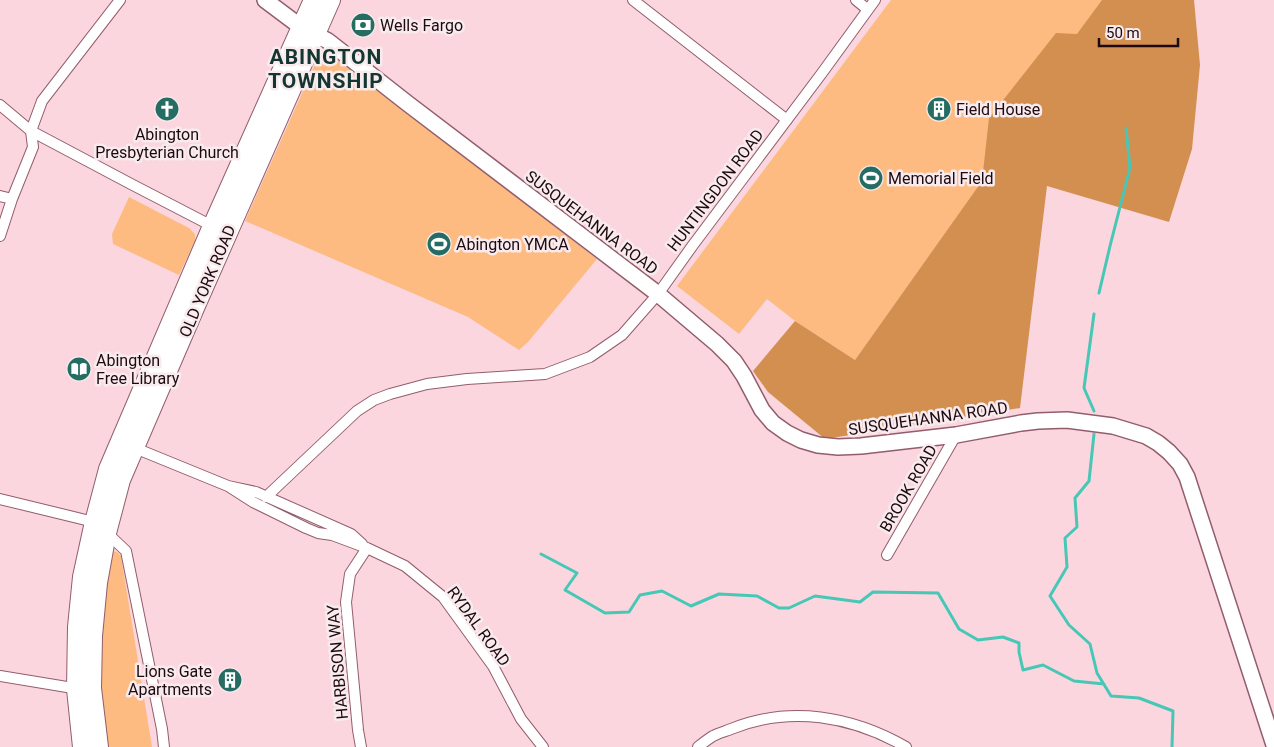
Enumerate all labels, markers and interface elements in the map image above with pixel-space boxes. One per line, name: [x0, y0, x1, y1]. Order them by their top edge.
bank icon: Wells Fargo: [350, 12, 376, 38]
scale bar: [1099, 15, 1178, 47]
place label: Wells Fargo: [380, 16, 463, 35]
text: 50 m: [1106, 24, 1140, 42]
district label: ABINGTON TOWNSHIP: [268, 45, 384, 93]
church icon: Abington Presbyterian Church: [154, 96, 180, 122]
building icon: Field House: [926, 96, 952, 122]
place label: Field House: [956, 100, 1040, 119]
place label: Abington Presbyterian Church: [95, 125, 239, 162]
street label: HUNTINGDON ROAD: [663, 126, 767, 255]
sports icon: Memorial Field: [858, 165, 884, 191]
street label: SUSQUEHANNA ROAD: [522, 166, 662, 278]
place label: Memorial Field: [888, 169, 994, 188]
street label: OLD YORK ROAD: [175, 222, 240, 340]
sports icon: Abington YMCA: [426, 231, 452, 257]
place label: Abington YMCA: [456, 235, 569, 254]
place label: Abington Free Library: [96, 351, 180, 388]
library icon: Abington Free Library: [66, 356, 92, 382]
street label: SUSQUEHANNA ROAD: [847, 398, 1009, 439]
street label: BROOK ROAD: [876, 441, 941, 535]
street label: RYDAL ROAD: [443, 583, 514, 670]
street label: HARBISON WAY: [323, 603, 352, 720]
place label: Lions Gate Apartments: [128, 662, 212, 699]
building icon: Lions Gate Apartments: [217, 667, 243, 693]

